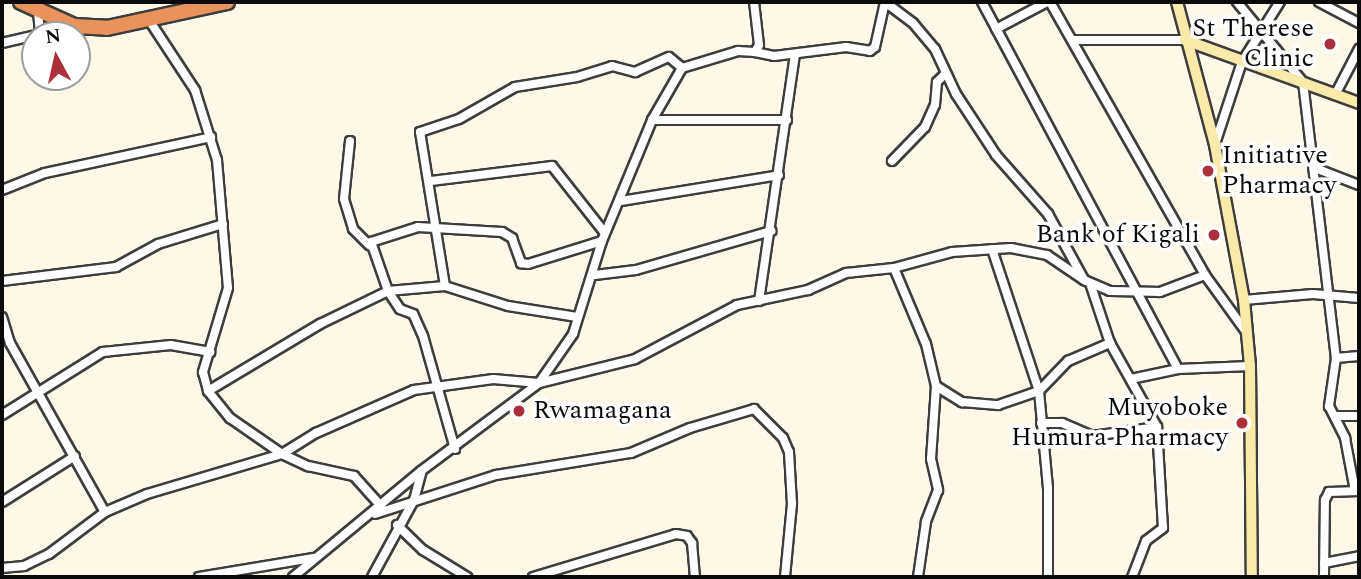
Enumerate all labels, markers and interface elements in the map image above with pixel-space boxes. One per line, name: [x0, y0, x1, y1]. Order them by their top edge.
place label: St Therese Clinic: [1192, 13, 1314, 74]
north arrow: [21, 21, 91, 91]
text: N: [44, 21, 63, 52]
marker: St Therese Clinic: [1320, 34, 1340, 54]
place label: Initiative Pharmacy: [1222, 140, 1337, 202]
marker: Initiative Pharmacy: [1200, 163, 1216, 179]
place label: Bank of Kigali: [1036, 219, 1200, 251]
marker: Bank of Kigali: [1206, 227, 1222, 243]
place label: Muyoboke Humura Pharmacy: [1011, 392, 1228, 453]
place label: Rwamagana: [533, 395, 672, 427]
marker: Rwamagana: [511, 403, 527, 419]
marker: Muyoboke Humura Pharmacy: [1234, 415, 1250, 431]

